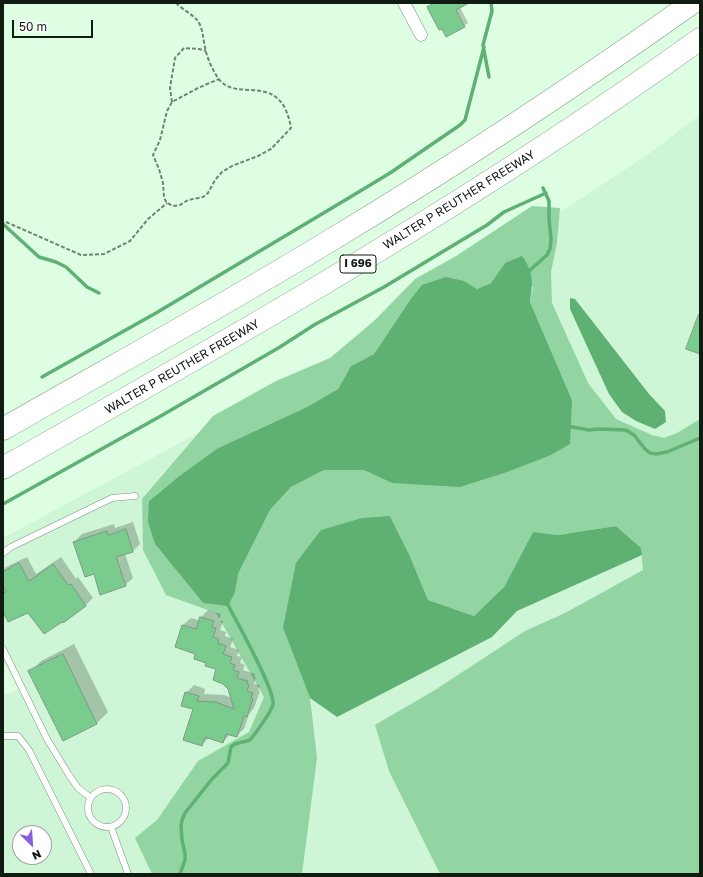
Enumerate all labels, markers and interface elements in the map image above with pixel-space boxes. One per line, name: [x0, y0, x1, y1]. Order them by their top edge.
scale bar: [14, 12, 95, 38]
text: 50 m: [19, 19, 47, 34]
street label: WALTER P REUTHER FREEWAY: [381, 147, 537, 253]
road number: I 696: [340, 255, 376, 273]
street label: WALTER P REUTHER FREEWAY: [102, 317, 262, 417]
north arrow: [12, 825, 52, 865]
text: N: [30, 848, 43, 863]

